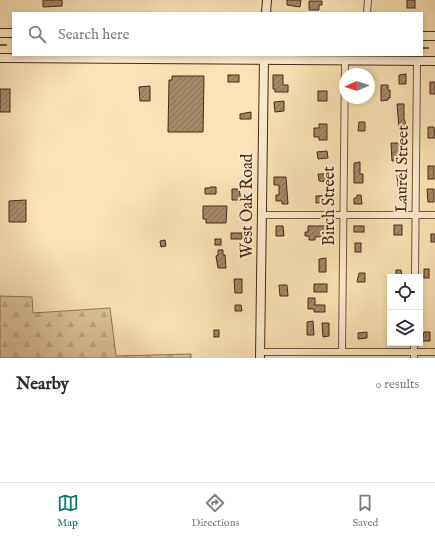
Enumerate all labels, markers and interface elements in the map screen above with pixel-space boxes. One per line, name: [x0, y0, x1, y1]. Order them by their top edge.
search box: [12, 12, 423, 56]
icon: search: [26, 23, 48, 45]
text: Search here: [58, 25, 129, 44]
north arrow: [339, 68, 375, 104]
street label: Laurel Street: [392, 125, 414, 213]
street label: West Oak Road: [238, 153, 258, 258]
street label: Birch Street: [320, 166, 340, 246]
map controls: [387, 274, 423, 346]
button: locate: [387, 274, 423, 310]
button: layers: [387, 310, 423, 346]
text: Nearby: [16, 374, 69, 395]
text: 0 results: [375, 376, 419, 393]
tab: Map: [57, 492, 79, 530]
tab: Directions: [192, 492, 239, 530]
tab: Saved: [352, 492, 378, 530]

